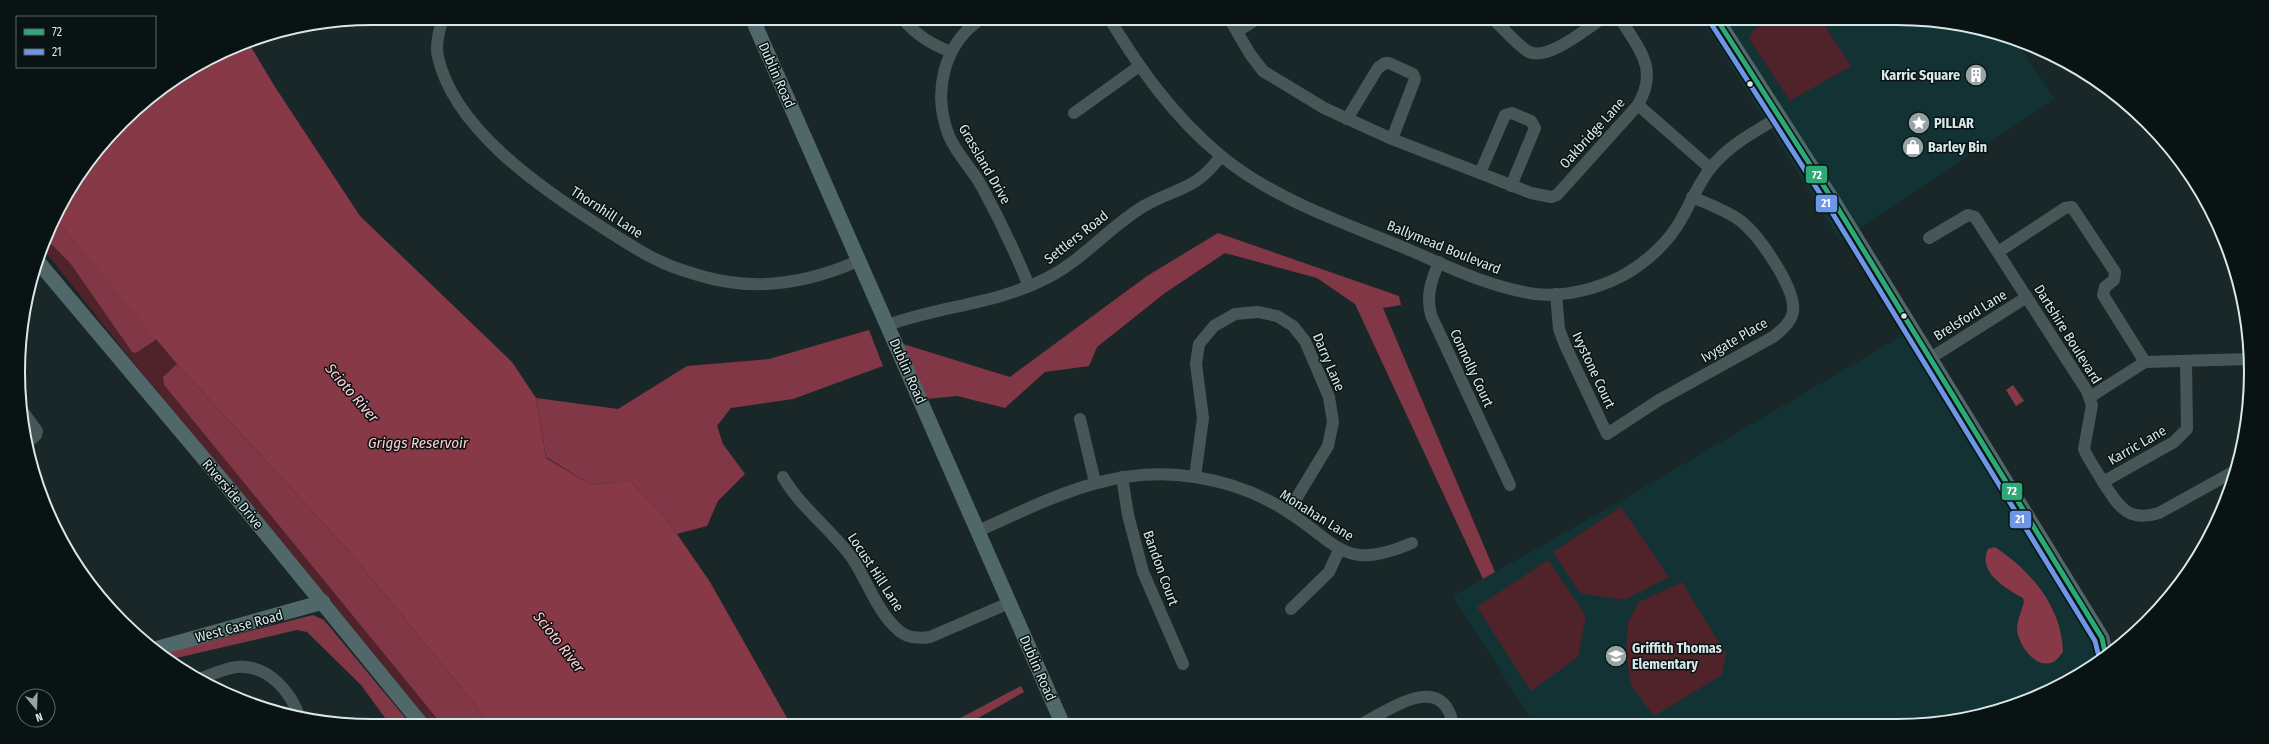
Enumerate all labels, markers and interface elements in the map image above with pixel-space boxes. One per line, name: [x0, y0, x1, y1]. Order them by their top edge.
legend: [16, 16, 156, 68]
text: 72: [52, 25, 62, 39]
street label: Dublin Road: [755, 40, 799, 111]
text: 21: [52, 45, 62, 59]
building icon: Karric Square: [1963, 62, 1989, 88]
place label: Karric Square: [1881, 67, 1960, 84]
unlabelled marker: [1745, 79, 1755, 89]
street label: Oakbridge Lane: [1556, 94, 1629, 172]
place icon: PILLAR: [1906, 110, 1932, 136]
place label: PILLAR: [1934, 115, 1974, 132]
street label: Grassland Drive: [955, 121, 1014, 207]
shop icon: Barley Bin: [1900, 134, 1926, 160]
place label: Barley Bin: [1928, 139, 1987, 156]
line badge: 72: [1805, 165, 1828, 184]
text: 72: [1812, 169, 1822, 182]
street label: Thornhill Lane: [568, 183, 646, 242]
line badge: 21: [1815, 194, 1838, 213]
text: 21: [1820, 197, 1831, 210]
street label: Settlers Road: [1041, 207, 1112, 268]
street label: Ballymead Boulevard: [1385, 217, 1503, 278]
street label: Dartshire Boulevard: [2030, 282, 2105, 387]
street label: Brelsford Lane: [1931, 286, 2010, 345]
unlabelled marker: [1899, 311, 1909, 321]
street label: Ivygate Place: [1698, 314, 1771, 366]
street label: Connolly Court: [1446, 327, 1497, 410]
street label: Ivystone Court: [1568, 329, 1619, 411]
street label: Darry Lane: [1309, 331, 1348, 394]
street label: Dublin Road: [886, 336, 930, 407]
water label: Scioto River: [321, 359, 383, 427]
street label: Karric Lane: [2105, 422, 2169, 469]
water label: Griggs Reservoir: [368, 434, 469, 452]
street label: Riverside Drive: [199, 456, 267, 533]
line badge: 72: [2001, 482, 2023, 501]
text: 72: [2007, 485, 2017, 498]
street label: Monahan Lane: [1277, 486, 1357, 545]
line badge: 21: [2009, 510, 2032, 529]
text: 21: [2014, 513, 2025, 526]
street label: Bandon Court: [1139, 528, 1182, 608]
street label: Locust Hill Lane: [844, 530, 907, 615]
street label: West Case Road: [193, 607, 285, 646]
water label: Scioto River: [529, 607, 589, 677]
street label: Dublin Road: [1016, 633, 1060, 704]
place label: Griffith Thomas Elementary: [1632, 640, 1722, 673]
school or university icon: Griffith Thomas Elementary: [1603, 643, 1629, 669]
north arrow: [16, 688, 56, 728]
text: N: [34, 710, 44, 724]

